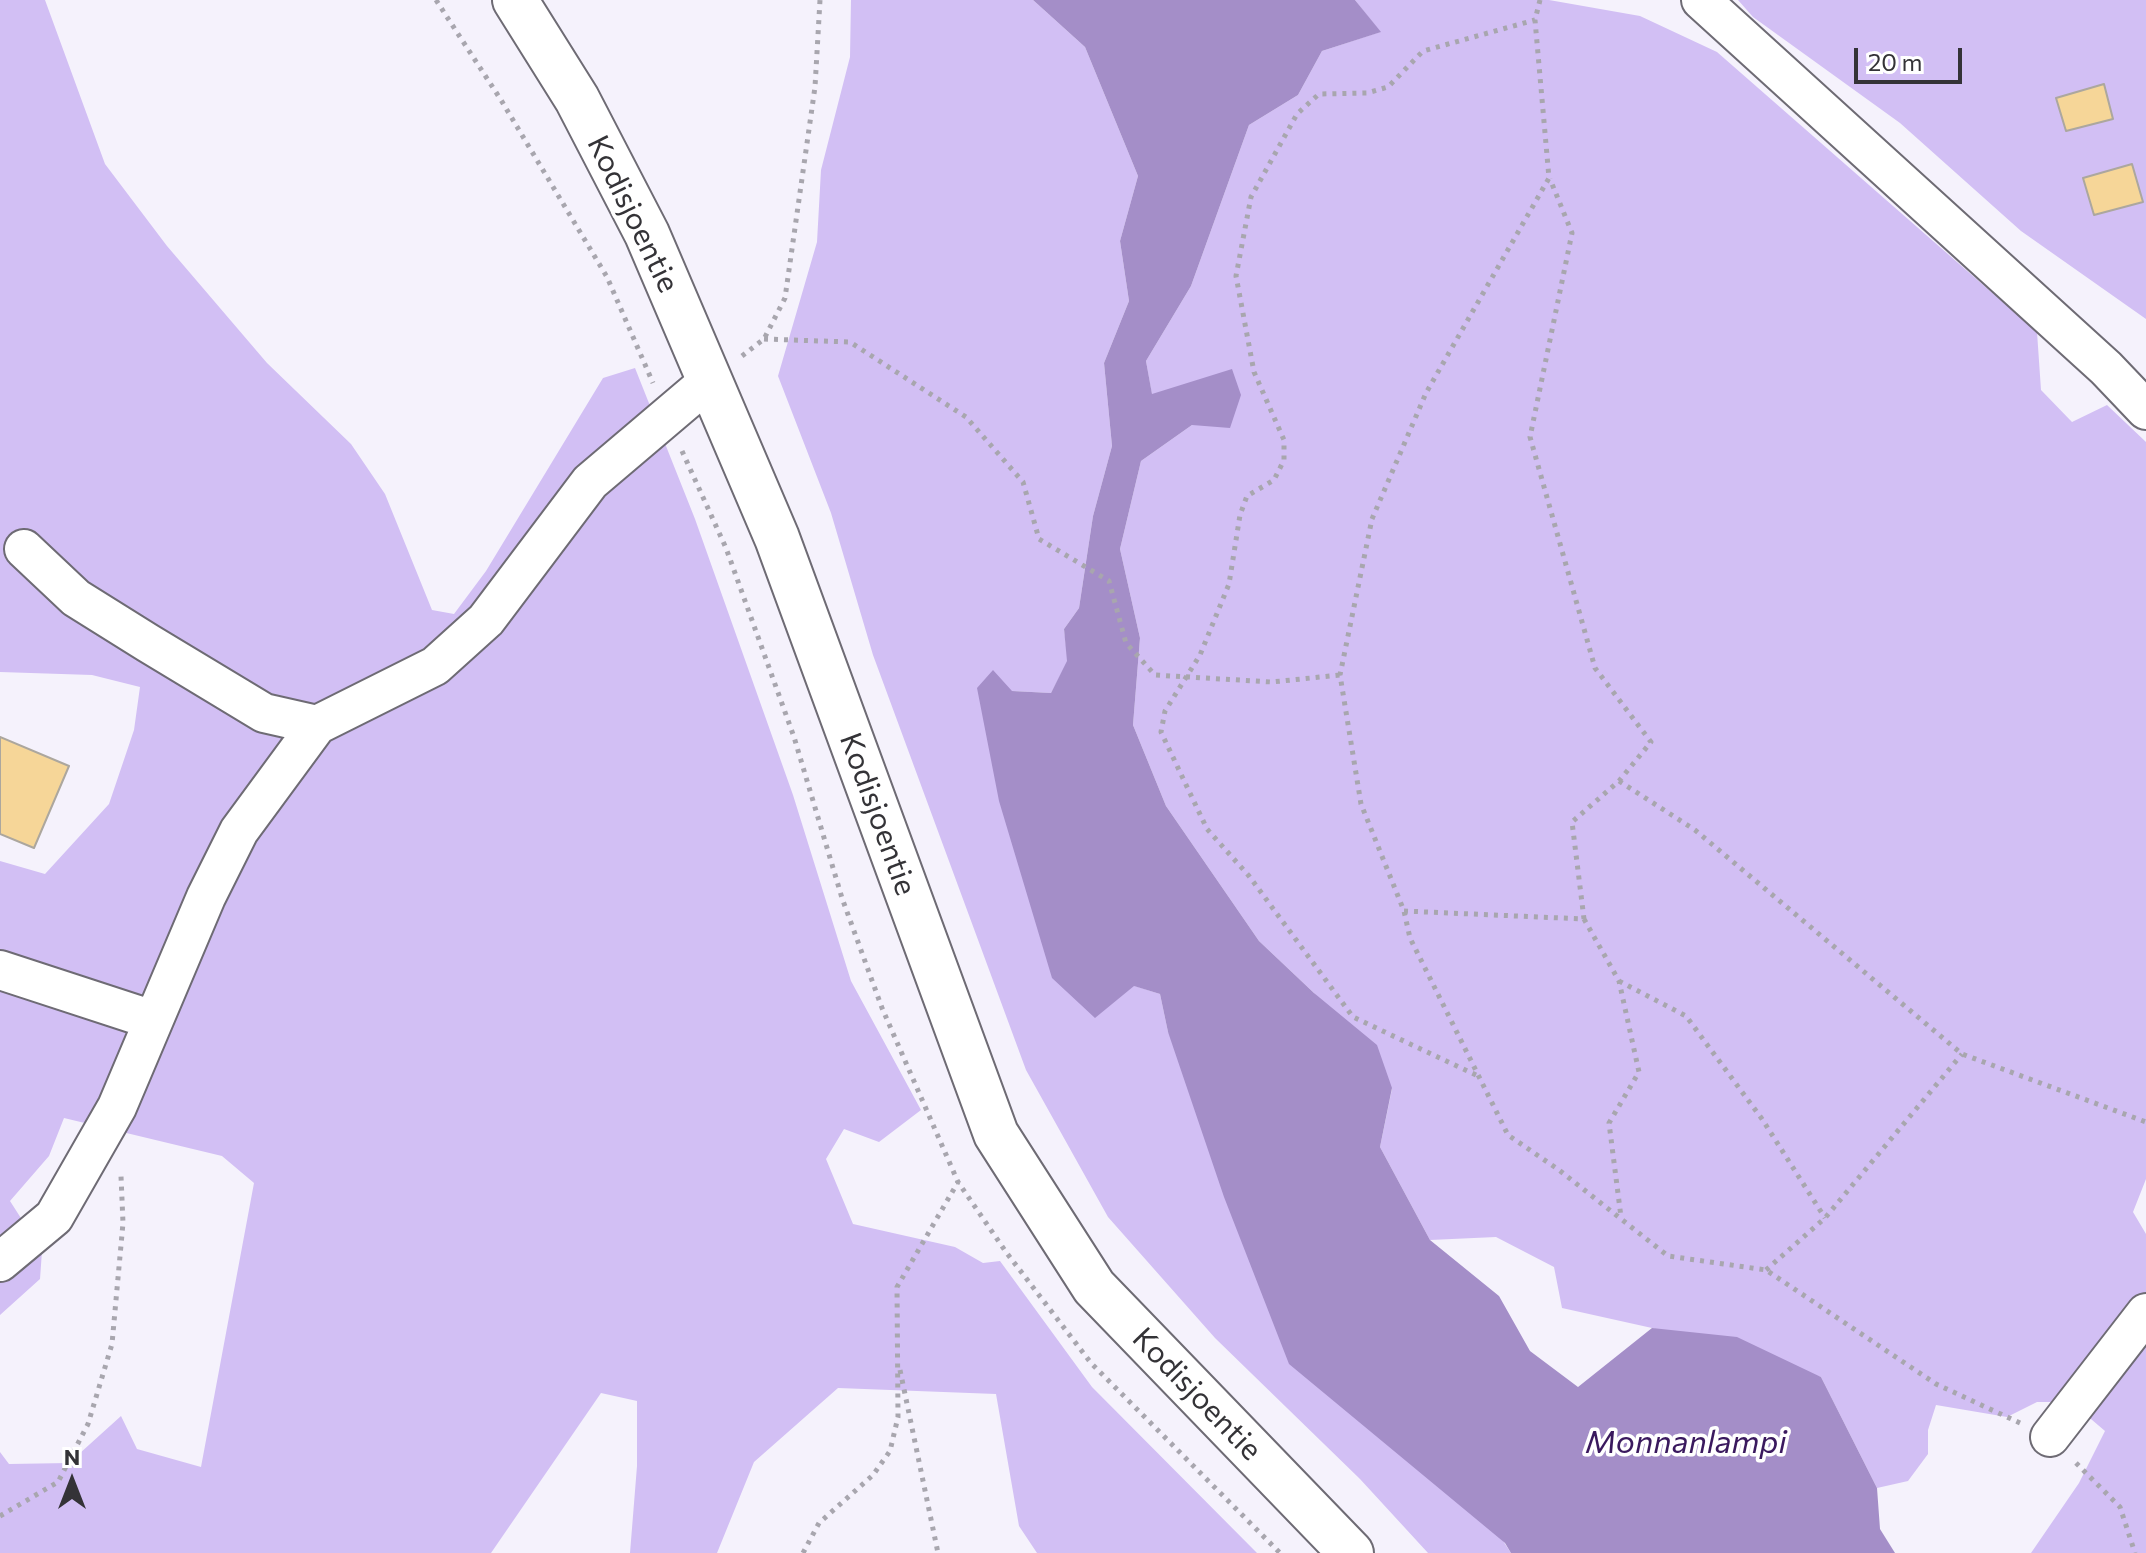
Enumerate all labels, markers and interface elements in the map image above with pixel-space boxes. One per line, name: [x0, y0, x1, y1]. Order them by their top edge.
scale bar: [1858, 32, 1966, 82]
text: 20 m: [1868, 47, 1922, 76]
street label: Kodisjoentie: [580, 130, 686, 298]
street label: Kodisjoentie: [832, 728, 924, 900]
street label: Kodisjoentie: [1125, 1320, 1269, 1468]
water label: Monnanlampi: [1585, 1423, 1787, 1461]
north arrow: [32, 1441, 112, 1521]
text: N: [64, 1443, 80, 1470]

